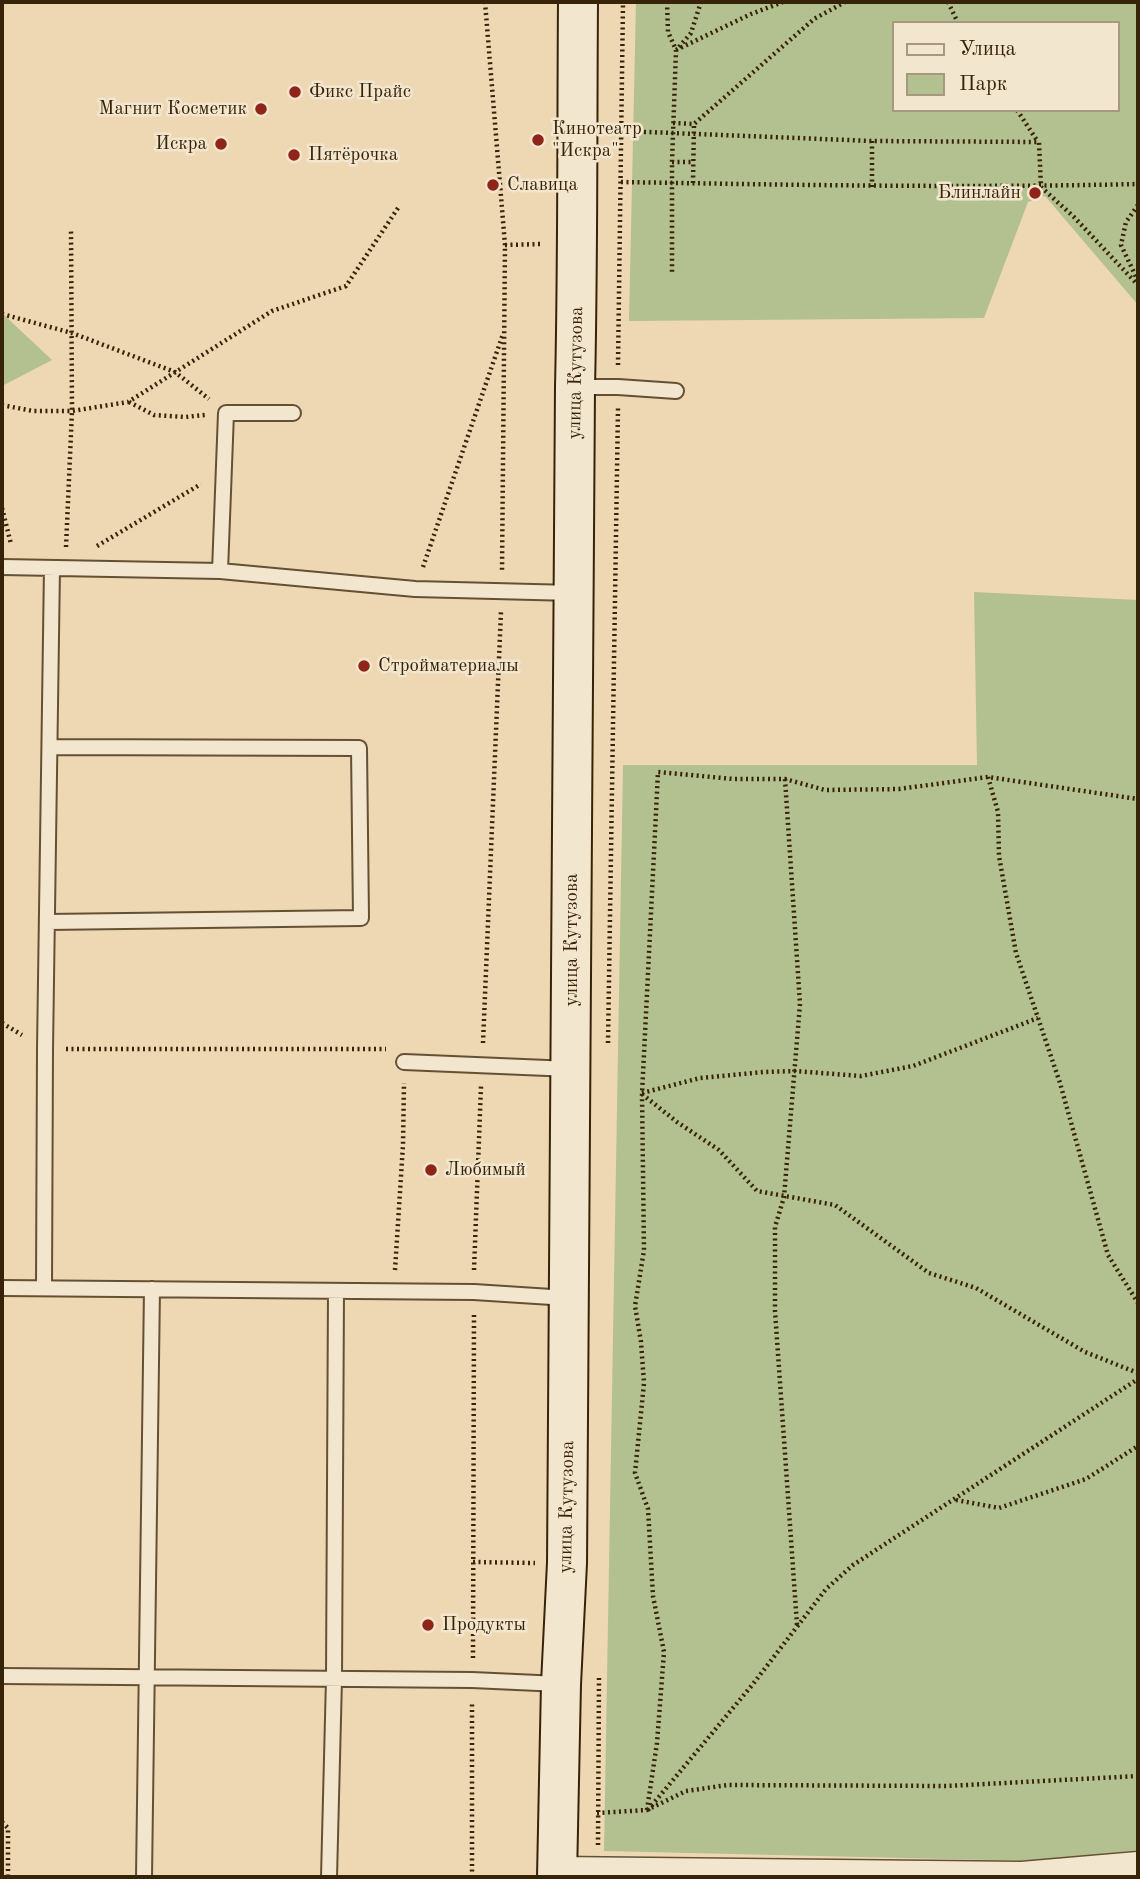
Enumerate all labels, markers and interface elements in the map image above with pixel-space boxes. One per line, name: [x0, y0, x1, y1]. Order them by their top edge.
legend: [892, 21, 1119, 112]
text: Улица: [959, 39, 1016, 60]
text: Парк: [959, 74, 1007, 95]
place label: Фикс Прайс: [309, 81, 411, 103]
marker: Фикс Прайс: [287, 84, 303, 100]
place label: Магнит Косметик: [99, 98, 247, 120]
marker: Магнит Косметик: [253, 101, 269, 117]
place label: Кинотеатр "Искра": [552, 118, 642, 162]
marker: Кинотеатр "Искра": [530, 132, 546, 148]
place label: Искра: [155, 133, 207, 155]
marker: Искра: [213, 136, 229, 152]
place label: Пятёрочка: [308, 144, 398, 166]
marker: Пятёрочка: [286, 147, 302, 163]
place label: Славица: [507, 174, 578, 196]
marker: Славица: [485, 177, 501, 193]
place label: Блинлайн: [938, 182, 1021, 204]
marker: Блинлайн: [1027, 185, 1043, 201]
street label: улица Кутузова: [563, 306, 589, 440]
place label: Стройматериалы: [378, 655, 519, 677]
marker: Стройматериалы: [356, 658, 372, 674]
street label: улица Кутузова: [561, 873, 583, 1007]
place label: Любимый: [445, 1159, 526, 1181]
marker: Любимый: [423, 1162, 439, 1178]
street label: улица Кутузова: [554, 1440, 580, 1574]
place label: Продукты: [442, 1614, 526, 1636]
marker: Продукты: [420, 1617, 436, 1633]

